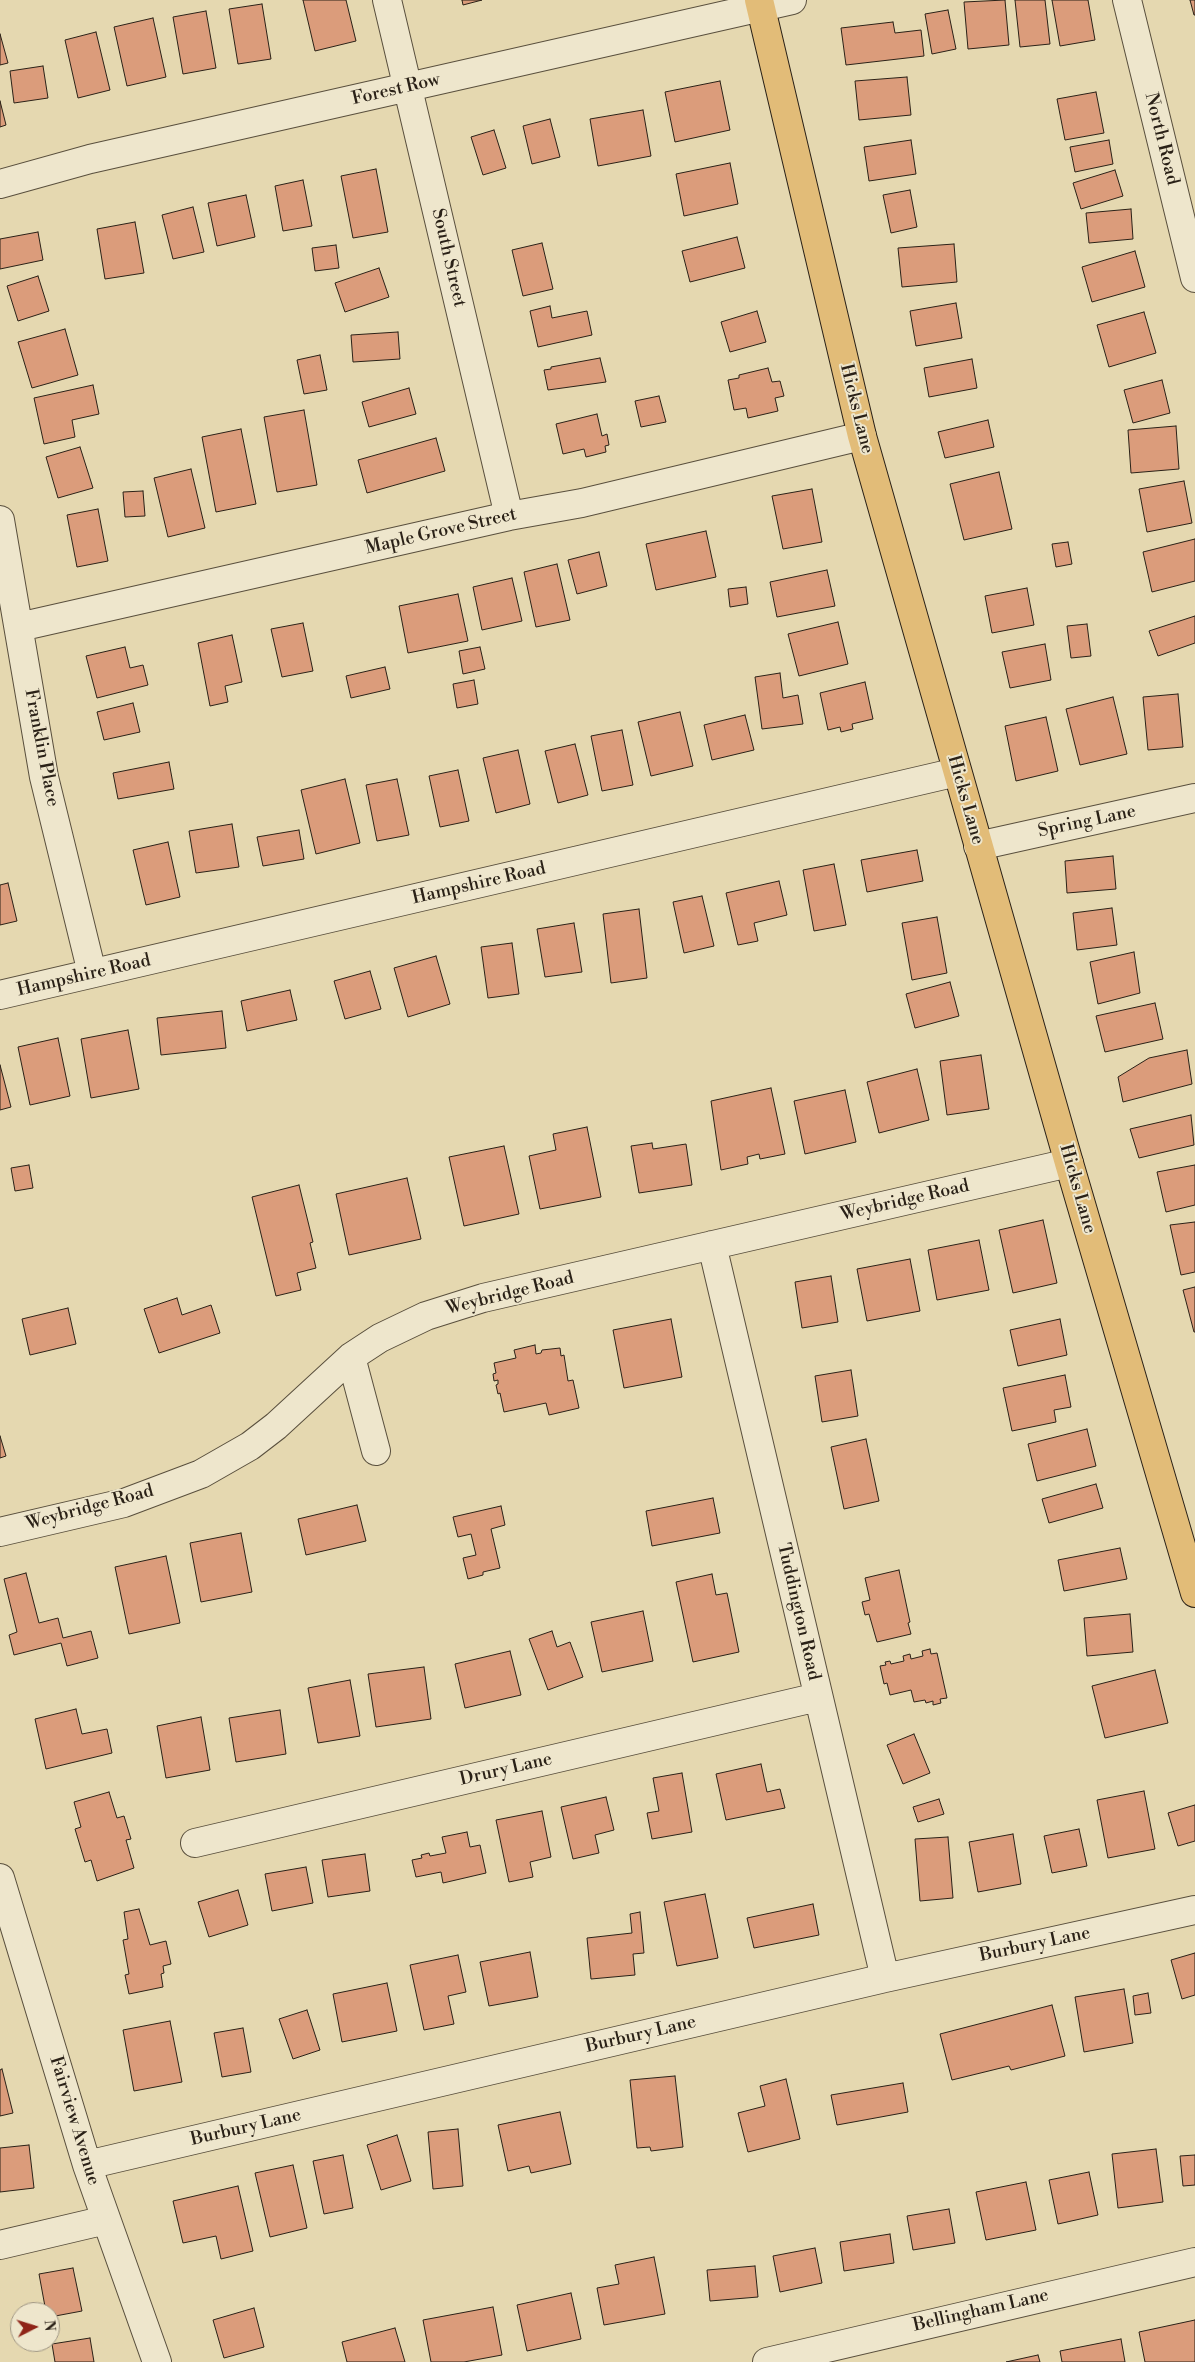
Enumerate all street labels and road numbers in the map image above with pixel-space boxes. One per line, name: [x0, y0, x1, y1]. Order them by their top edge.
street label: Forest Row: [350, 69, 442, 111]
street label: North Road: [1139, 91, 1183, 187]
street label: South Street: [426, 207, 470, 309]
street label: Hicks Lane: [834, 362, 878, 456]
street label: Maple Grove Street: [363, 504, 519, 560]
street label: Franklin Place: [19, 687, 63, 809]
street label: Hicks Lane: [942, 753, 988, 847]
street label: Spring Lane: [1036, 801, 1138, 843]
street label: Hampshire Road: [410, 858, 548, 910]
street label: Hampshire Road: [15, 950, 153, 1002]
street label: Hicks Lane: [1054, 1142, 1100, 1236]
street label: Weybridge Road: [839, 1176, 971, 1226]
street label: Weybridge Road: [444, 1268, 576, 1320]
street label: Weybridge Road: [24, 1481, 156, 1535]
street label: Tuddington Road: [772, 1541, 824, 1683]
street label: Drury Lane: [458, 1749, 554, 1791]
street label: Burbury Lane: [978, 1923, 1092, 1967]
street label: Burbury Lane: [584, 2012, 698, 2058]
street label: Fairview Avenue: [44, 2054, 104, 2188]
street label: Burbury Lane: [189, 2105, 303, 2151]
street label: Bellingham Lane: [911, 2285, 1051, 2337]

